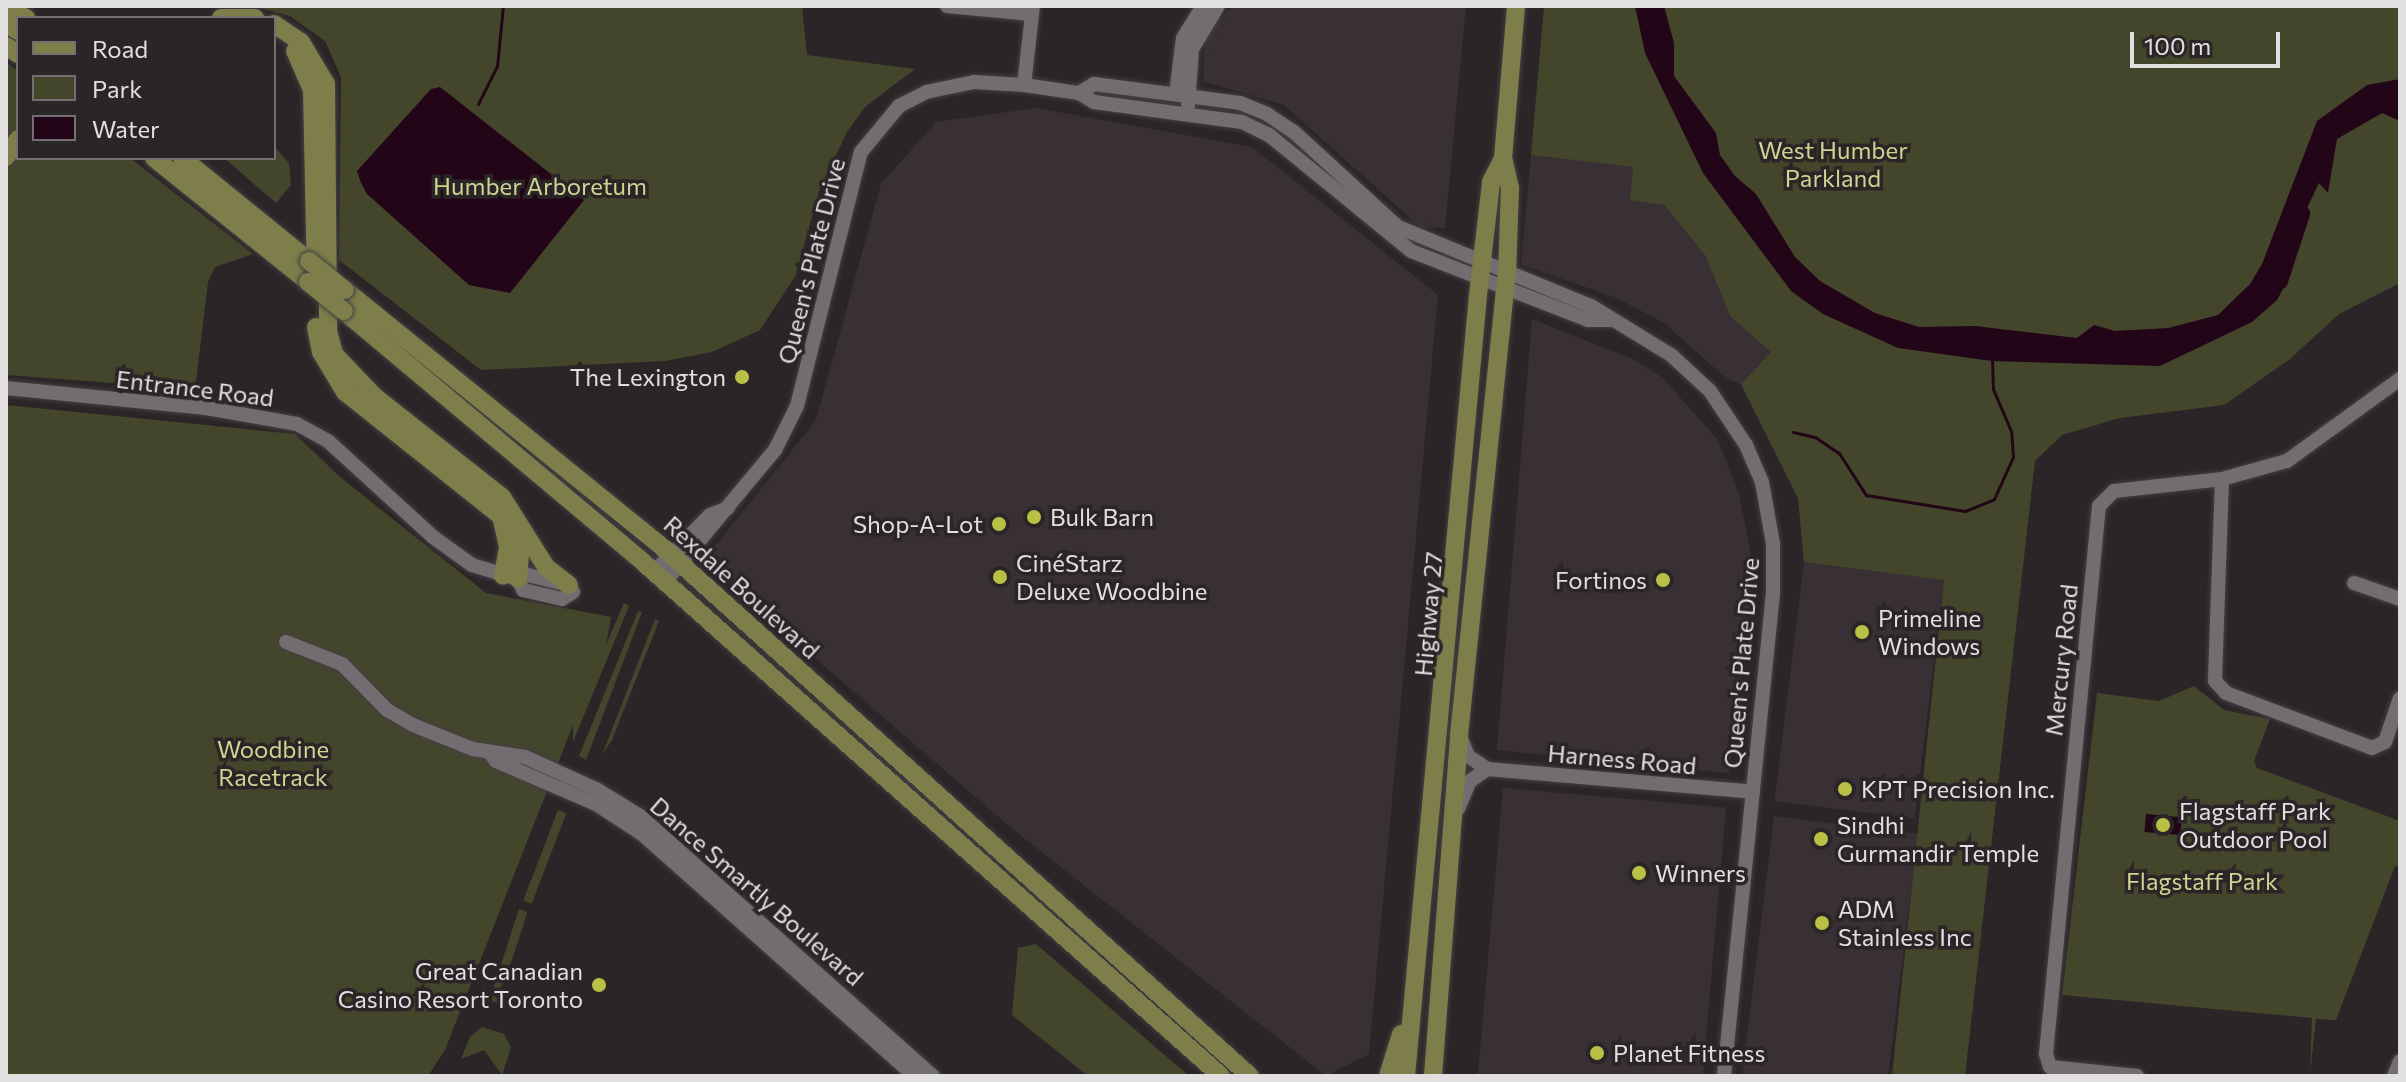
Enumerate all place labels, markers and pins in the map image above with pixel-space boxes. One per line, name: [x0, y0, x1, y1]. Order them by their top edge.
place label: The Lexington: [570, 363, 726, 391]
marker: The Lexington: [733, 368, 751, 386]
place label: Bulk Barn: [1050, 503, 1154, 531]
marker: Bulk Barn: [1025, 508, 1043, 526]
place label: Shop-A-Lot: [853, 510, 983, 538]
marker: Shop-A-Lot: [990, 515, 1008, 533]
place label: CinéStarz Deluxe Woodbine: [1016, 549, 1207, 605]
place label: Fortinos: [1555, 566, 1647, 594]
marker: CinéStarz Deluxe Woodbine: [991, 568, 1009, 586]
marker: Fortinos: [1654, 571, 1672, 589]
place label: Primeline Windows: [1878, 604, 1981, 660]
marker: Primeline Windows: [1853, 623, 1871, 641]
place label: KPT Precision Inc.: [1861, 775, 2055, 803]
marker: KPT Precision Inc.: [1836, 780, 1854, 798]
place label: Flagstaff Park Outdoor Pool: [2179, 797, 2331, 853]
place label: Sindhi Gurmandir Temple: [1837, 811, 2039, 867]
marker: Flagstaff Park Outdoor Pool: [2154, 816, 2172, 834]
marker: Sindhi Gurmandir Temple: [1812, 830, 1830, 848]
place label: Winners: [1655, 859, 1746, 887]
marker: Winners: [1630, 864, 1648, 882]
place label: ADM Stainless Inc: [1838, 895, 1972, 951]
marker: ADM Stainless Inc: [1813, 914, 1831, 932]
place label: Great Canadian Casino Resort Toronto: [338, 957, 583, 1013]
marker: Great Canadian Casino Resort Toronto: [590, 976, 608, 994]
place label: Planet Fitness: [1613, 1039, 1765, 1067]
marker: Planet Fitness: [1588, 1044, 1606, 1062]

